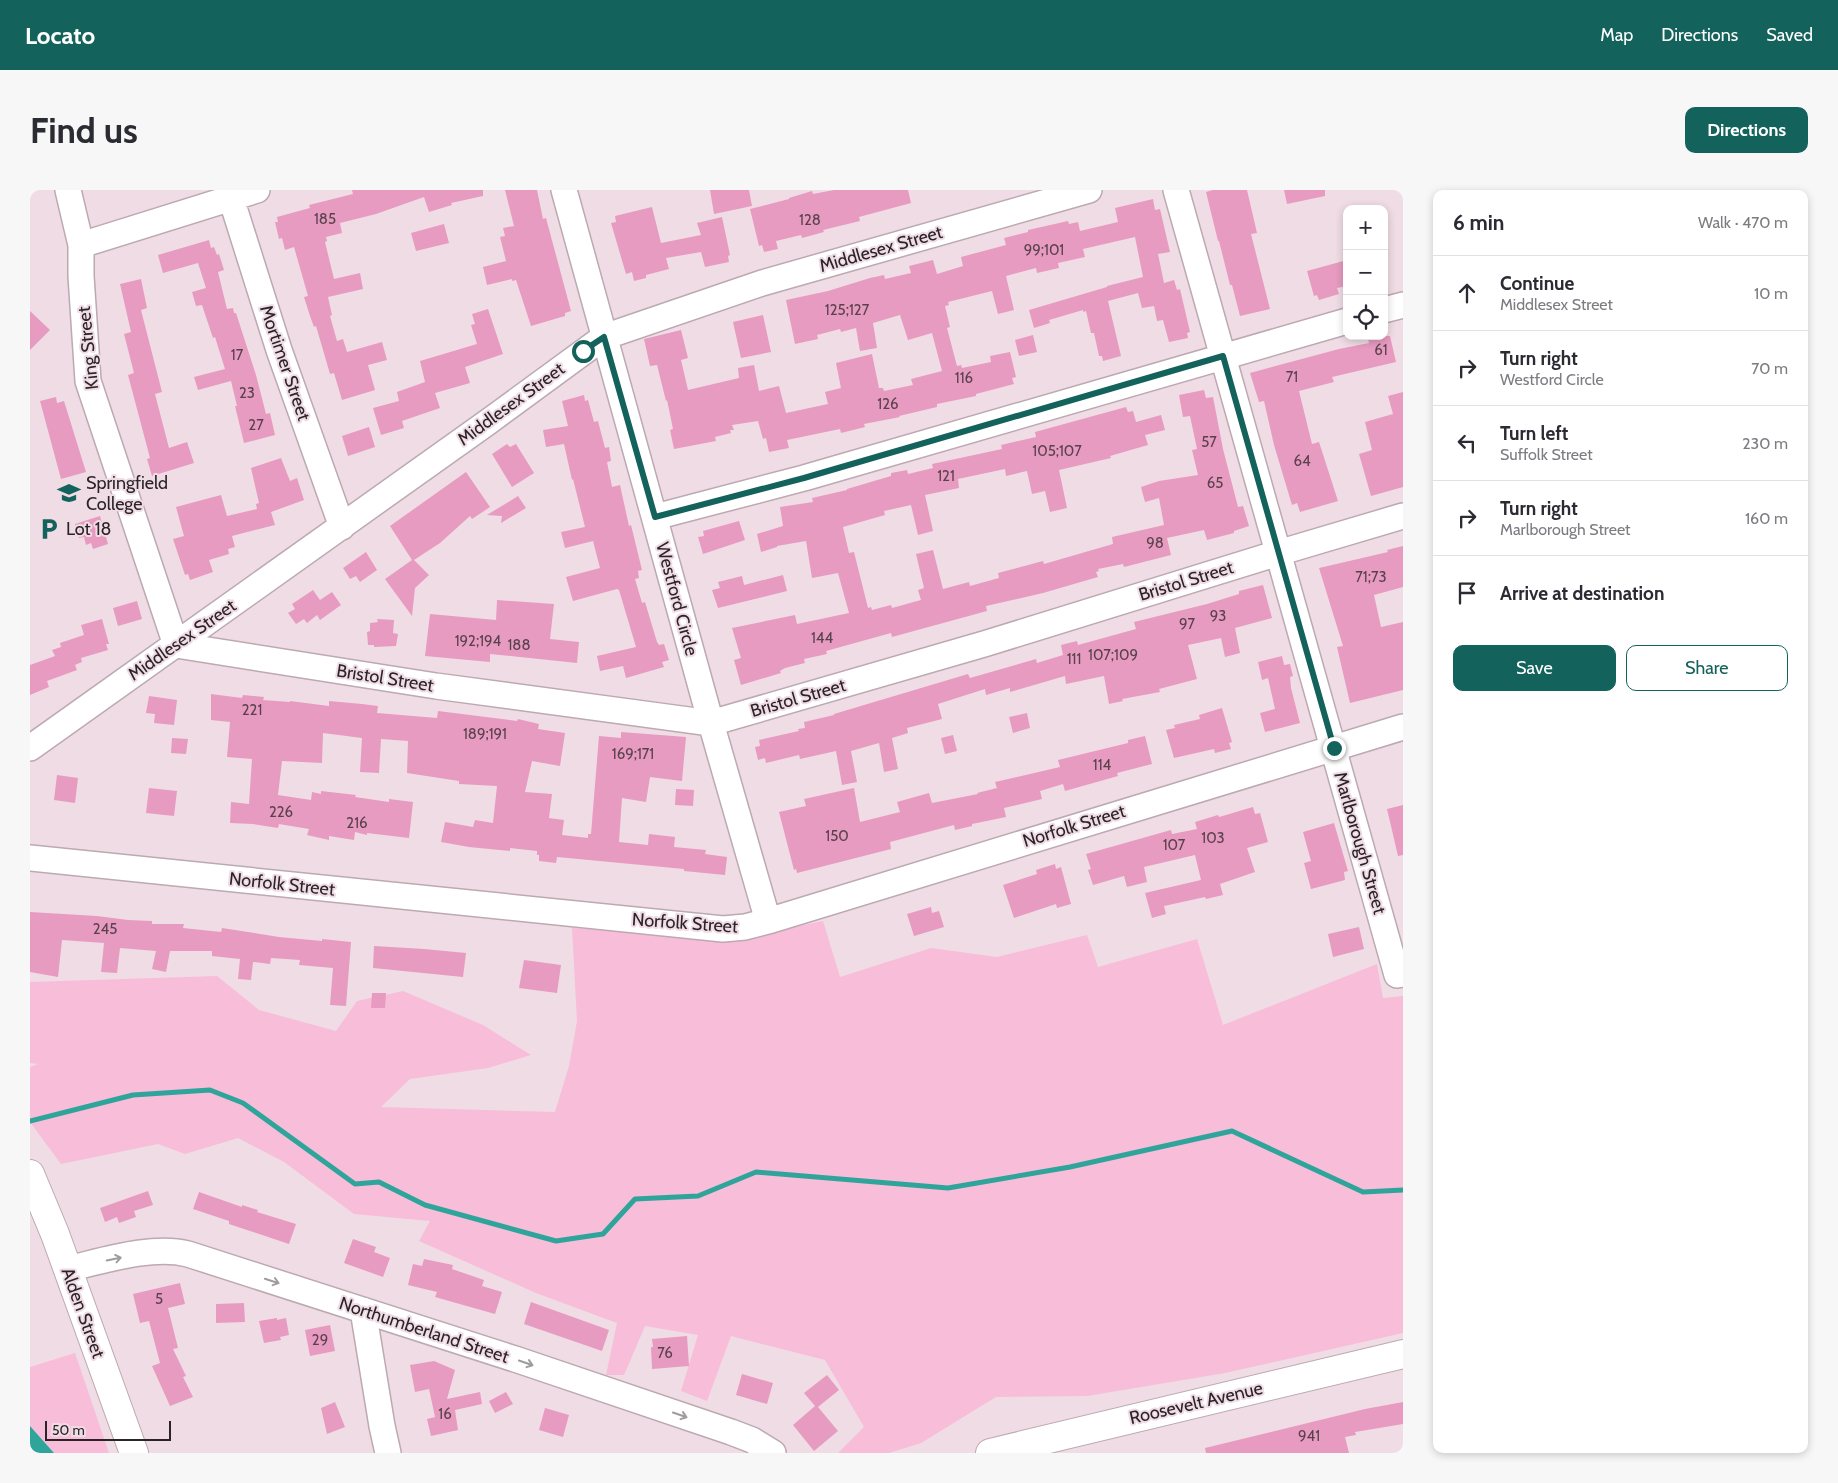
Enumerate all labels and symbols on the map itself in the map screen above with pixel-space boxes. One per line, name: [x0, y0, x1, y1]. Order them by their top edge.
house number: 185: [314, 210, 336, 228]
house number: 128: [799, 211, 821, 229]
street label: Middlesex Street: [817, 221, 945, 277]
house number: 99;101: [1024, 241, 1064, 259]
house number: 125;127: [825, 301, 870, 319]
street label: Mortimer Street: [255, 302, 315, 424]
street label: King Street: [73, 305, 103, 391]
route start: [572, 340, 595, 363]
house number: 61: [1374, 341, 1388, 359]
house number: 17: [231, 346, 244, 364]
street label: Middlesex Street: [453, 358, 569, 450]
house number: 71: [1286, 368, 1298, 386]
house number: 116: [955, 369, 973, 387]
house number: 23: [239, 384, 255, 402]
house number: 126: [877, 395, 899, 413]
house number: 27: [248, 416, 264, 434]
house number: 57: [1201, 433, 1217, 451]
house number: 105;107: [1032, 442, 1082, 460]
house number: 64: [1293, 452, 1311, 470]
house number: 121: [937, 467, 955, 485]
place label: Springfield College: [86, 472, 168, 515]
house number: 65: [1207, 474, 1223, 492]
school or university icon: Springfield College: [56, 480, 82, 506]
parking icon: Lot 18: [36, 516, 62, 542]
place label: Lot 18: [66, 518, 112, 540]
house number: 98: [1146, 534, 1164, 552]
street label: Westford Circle: [651, 540, 703, 658]
street label: Bristol Street: [1136, 556, 1236, 606]
house number: 71;73: [1355, 568, 1387, 586]
street label: Middlesex Street: [124, 595, 240, 685]
house number: 93: [1210, 607, 1226, 625]
house number: 97: [1179, 615, 1195, 633]
house number: 144: [811, 629, 833, 647]
house number: 192;194: [455, 632, 502, 650]
house number: 188: [507, 636, 531, 654]
house number: 107;109: [1088, 646, 1138, 664]
house number: 111: [1067, 650, 1081, 668]
street label: Bristol Street: [335, 659, 435, 697]
street label: Bristol Street: [748, 674, 848, 722]
house number: 221: [242, 701, 262, 719]
house number: 189;191: [463, 725, 507, 743]
route end: [1323, 737, 1346, 760]
house number: 169;171: [612, 745, 654, 763]
house number: 114: [1093, 756, 1112, 774]
street label: Marlborough Street: [1329, 769, 1391, 917]
street label: Norfolk Street: [1020, 800, 1128, 852]
house number: 226: [269, 803, 293, 821]
house number: 216: [346, 814, 368, 832]
house number: 150: [825, 827, 849, 845]
house number: 103: [1201, 829, 1225, 847]
house number: 107: [1163, 836, 1186, 854]
street label: Norfolk Street: [228, 868, 336, 900]
street label: Norfolk Street: [631, 908, 739, 938]
house number: 245: [93, 920, 117, 938]
one-way arrow: [106, 1253, 122, 1263]
street label: Alden Street: [56, 1265, 110, 1361]
one-way arrow: [263, 1277, 279, 1286]
house number: 5: [155, 1290, 163, 1308]
street label: Northumberland Street: [336, 1292, 512, 1368]
house number: 29: [312, 1331, 328, 1349]
house number: 76: [657, 1344, 673, 1362]
one-way arrow: [518, 1359, 533, 1368]
street label: Roosevelt Avenue: [1127, 1377, 1265, 1429]
house number: 16: [438, 1405, 452, 1423]
one-way arrow: [671, 1411, 687, 1420]
scale bar: [45, 1418, 171, 1441]
house number: 941: [1298, 1427, 1320, 1445]

